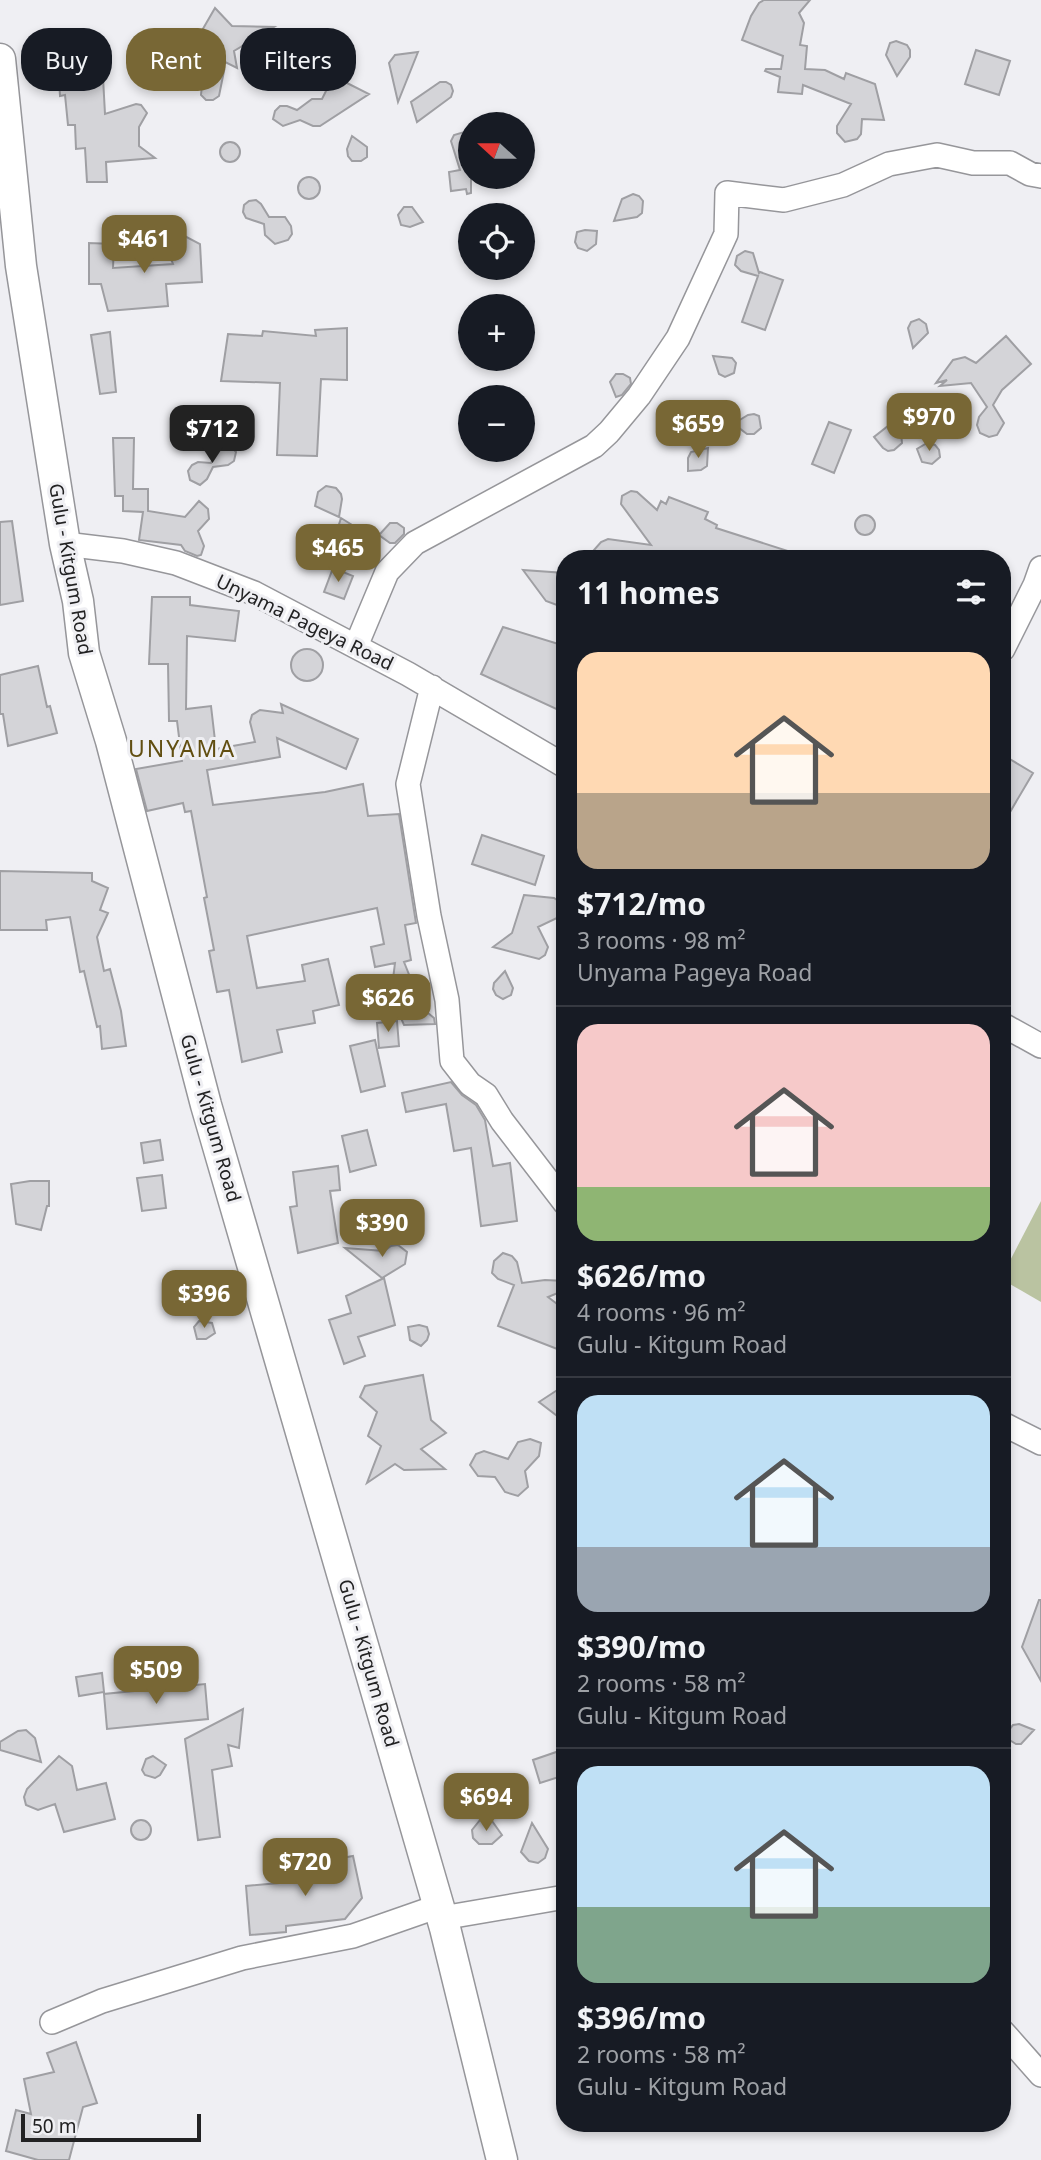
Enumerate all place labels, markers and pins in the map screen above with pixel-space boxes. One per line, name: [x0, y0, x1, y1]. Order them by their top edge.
pin: $461: [103, 216, 185, 275]
pin: $970: [888, 393, 970, 453]
pin: $659: [657, 400, 739, 460]
pin: $712: [171, 406, 253, 465]
pin: $465: [297, 524, 379, 584]
pin: $626: [347, 974, 429, 1034]
pin: $390: [341, 1200, 423, 1259]
pin: $396: [163, 1270, 245, 1330]
pin: $509: [115, 1646, 197, 1706]
pin: $694: [445, 1773, 527, 1833]
pin: $720: [264, 1839, 346, 1898]

